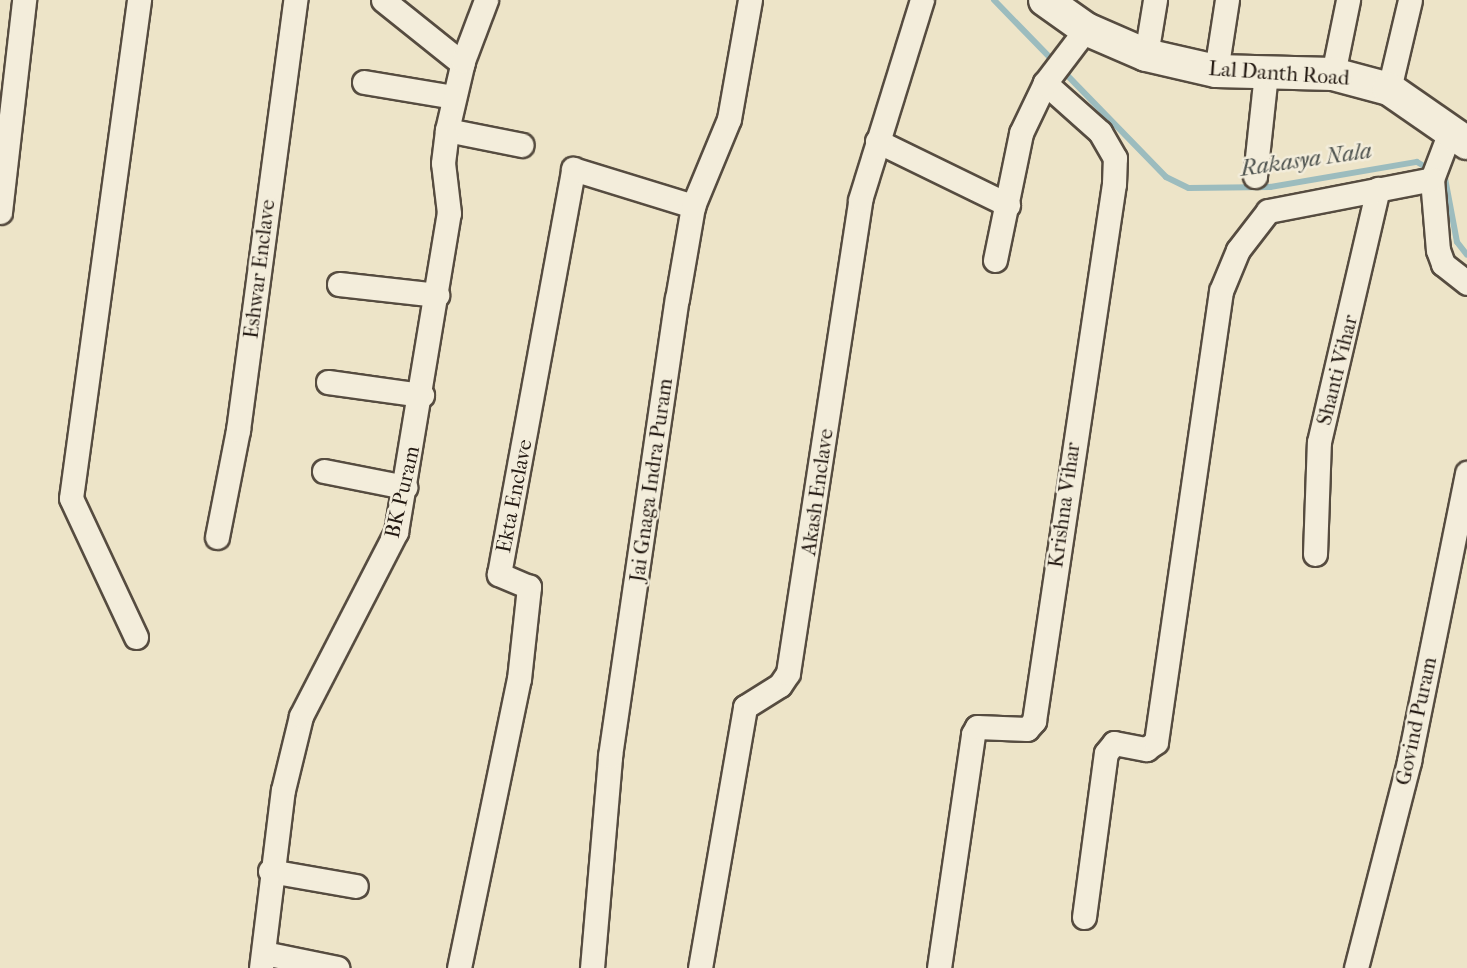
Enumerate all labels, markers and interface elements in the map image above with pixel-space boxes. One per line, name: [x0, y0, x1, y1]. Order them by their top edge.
street label: Lal Danth Road: [1208, 56, 1350, 90]
water label: Rakasya Nala: [1239, 137, 1373, 183]
street label: Eshwar Enclave: [238, 198, 280, 340]
street label: Shanti Vihar: [1311, 312, 1363, 428]
street label: Jai Gnaga Indra Puram: [624, 376, 678, 584]
street label: Akash Enclave: [796, 427, 838, 557]
street label: Ekta Enclave: [491, 437, 537, 555]
street label: Krishna Vihar: [1043, 441, 1085, 569]
street label: BK Puram: [379, 443, 425, 541]
street label: Govind Puram: [1390, 655, 1442, 787]

